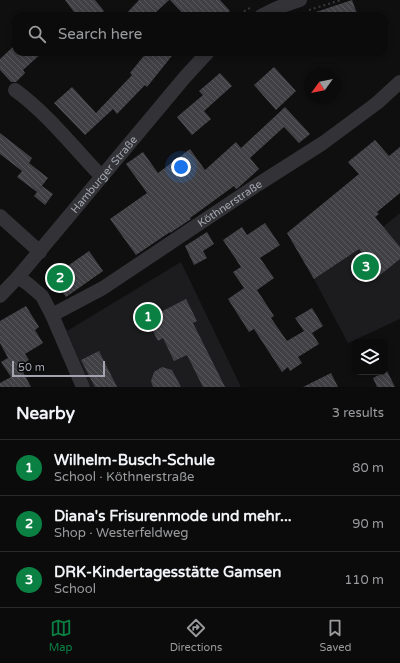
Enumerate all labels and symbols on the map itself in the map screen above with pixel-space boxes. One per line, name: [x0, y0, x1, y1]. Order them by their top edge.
north arrow: [304, 68, 340, 104]
street label: Hamburger Straße: [68, 133, 140, 216]
your location: [171, 157, 191, 177]
street label: Köthnerstraße: [195, 177, 264, 230]
pin: 3: [353, 252, 379, 282]
pin: 2: [47, 263, 73, 293]
pin: 1: [135, 302, 161, 332]
scale bar: [12, 359, 105, 378]

